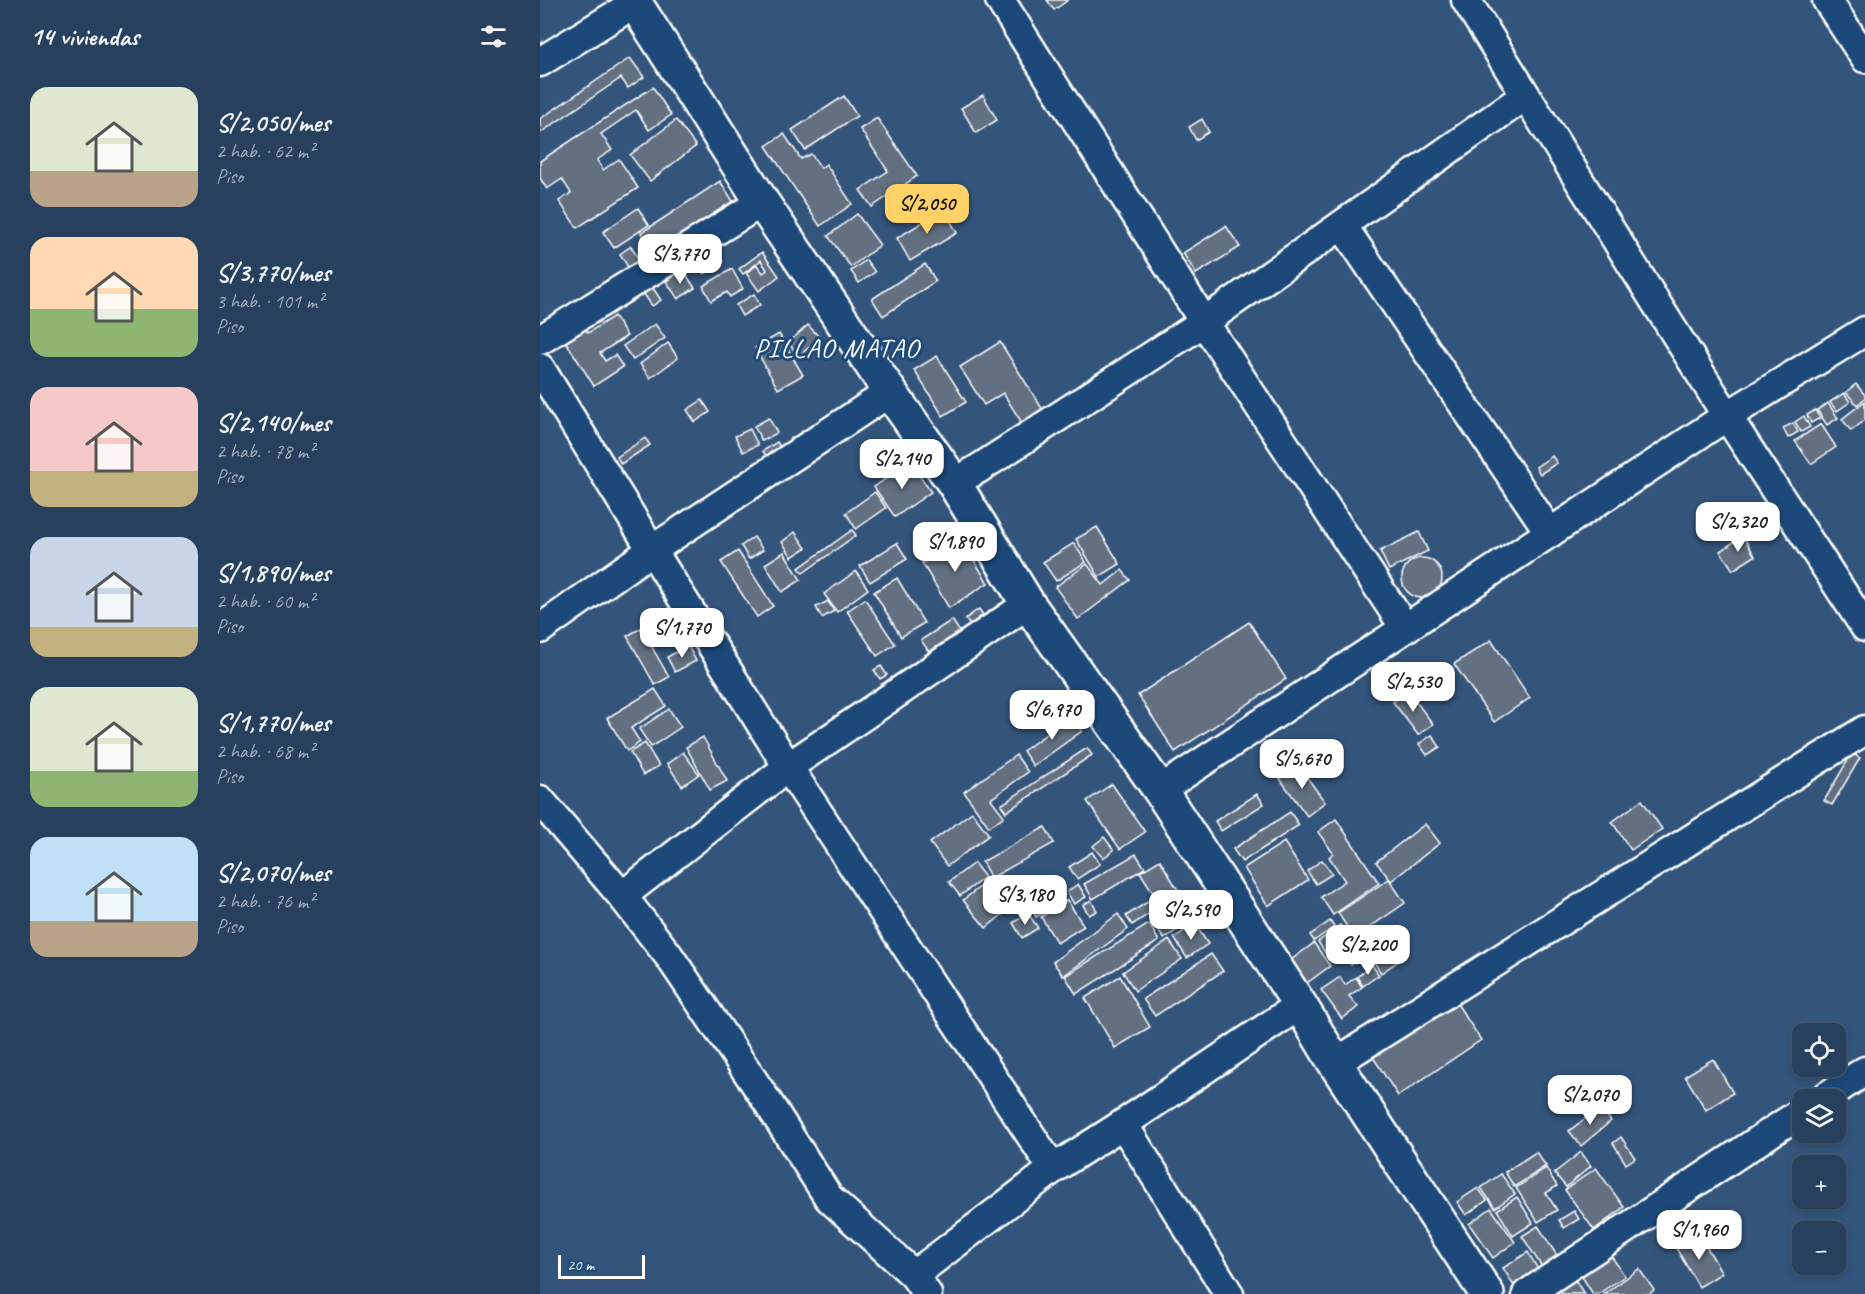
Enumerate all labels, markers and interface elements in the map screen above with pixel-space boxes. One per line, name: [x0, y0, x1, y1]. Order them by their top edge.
text: 14 viviendas: [30, 20, 139, 53]
icon: filters: [477, 20, 510, 53]
text: S/2,050/mes: [216, 106, 330, 139]
icon: home: [78, 111, 150, 183]
text: 2 hab. · 62 m²: [216, 139, 314, 164]
text: Piso: [216, 164, 243, 189]
pin: S/2,050: [872, 184, 982, 235]
text: S/2,050: [899, 191, 955, 216]
pin: S/3,770: [625, 234, 735, 285]
text: S/3,770: [652, 241, 708, 266]
text: S/3,770/mes: [216, 256, 330, 289]
icon: home: [78, 261, 150, 333]
text: 3 hab. · 101 m²: [216, 289, 323, 314]
text: Piso: [216, 314, 243, 339]
district label: PILLAO MATAO: [754, 331, 921, 365]
text: S/2,140/mes: [216, 406, 331, 439]
icon: home: [78, 411, 150, 483]
text: 2 hab. · 78 m²: [216, 439, 314, 464]
pin: S/2,140: [847, 439, 957, 490]
text: S/2,140: [874, 446, 930, 471]
text: Piso: [216, 464, 243, 489]
pin: S/2,320: [1683, 502, 1793, 553]
text: S/2,320: [1710, 509, 1766, 534]
pin: S/1,890: [900, 522, 1010, 573]
text: S/1,890: [927, 529, 983, 554]
text: S/1,890/mes: [216, 556, 330, 589]
icon: home: [78, 561, 150, 633]
text: 2 hab. · 60 m²: [216, 589, 314, 614]
pin: S/1,770: [627, 608, 737, 659]
text: Piso: [216, 614, 243, 639]
text: S/1,770: [654, 615, 710, 640]
pin: S/2,530: [1358, 662, 1468, 713]
text: S/2,530: [1385, 669, 1441, 694]
pin: S/6,970: [997, 690, 1107, 741]
text: S/6,970: [1024, 697, 1080, 722]
text: S/1,770/mes: [216, 706, 330, 739]
icon: home: [78, 711, 150, 783]
text: 2 hab. · 68 m²: [216, 739, 314, 764]
pin: S/5,670: [1247, 739, 1357, 790]
text: S/5,670: [1274, 746, 1330, 771]
text: Piso: [216, 764, 243, 789]
text: S/2,070/mes: [216, 856, 330, 889]
icon: home: [78, 861, 150, 933]
pin: S/3,180: [970, 875, 1080, 926]
text: S/3,180: [997, 882, 1053, 907]
text: 2 hab. · 76 m²: [216, 889, 314, 914]
pin: S/2,590: [1136, 890, 1246, 941]
text: S/2,590: [1163, 897, 1219, 922]
text: Piso: [216, 914, 243, 939]
pin: S/2,200: [1313, 925, 1423, 976]
text: S/2,200: [1340, 932, 1396, 957]
map controls: [1792, 1023, 1846, 1275]
button: locate: [1792, 1023, 1846, 1077]
pin: S/2,070: [1535, 1075, 1645, 1126]
text: S/2,070: [1562, 1082, 1618, 1107]
button: layers: [1792, 1089, 1846, 1143]
button: +: [1792, 1155, 1846, 1209]
pin: S/1,960: [1644, 1210, 1754, 1261]
text: S/1,960: [1671, 1217, 1727, 1242]
button: −: [1792, 1221, 1846, 1275]
scale bar: [558, 1252, 645, 1280]
text: 20 m: [567, 1255, 594, 1275]

